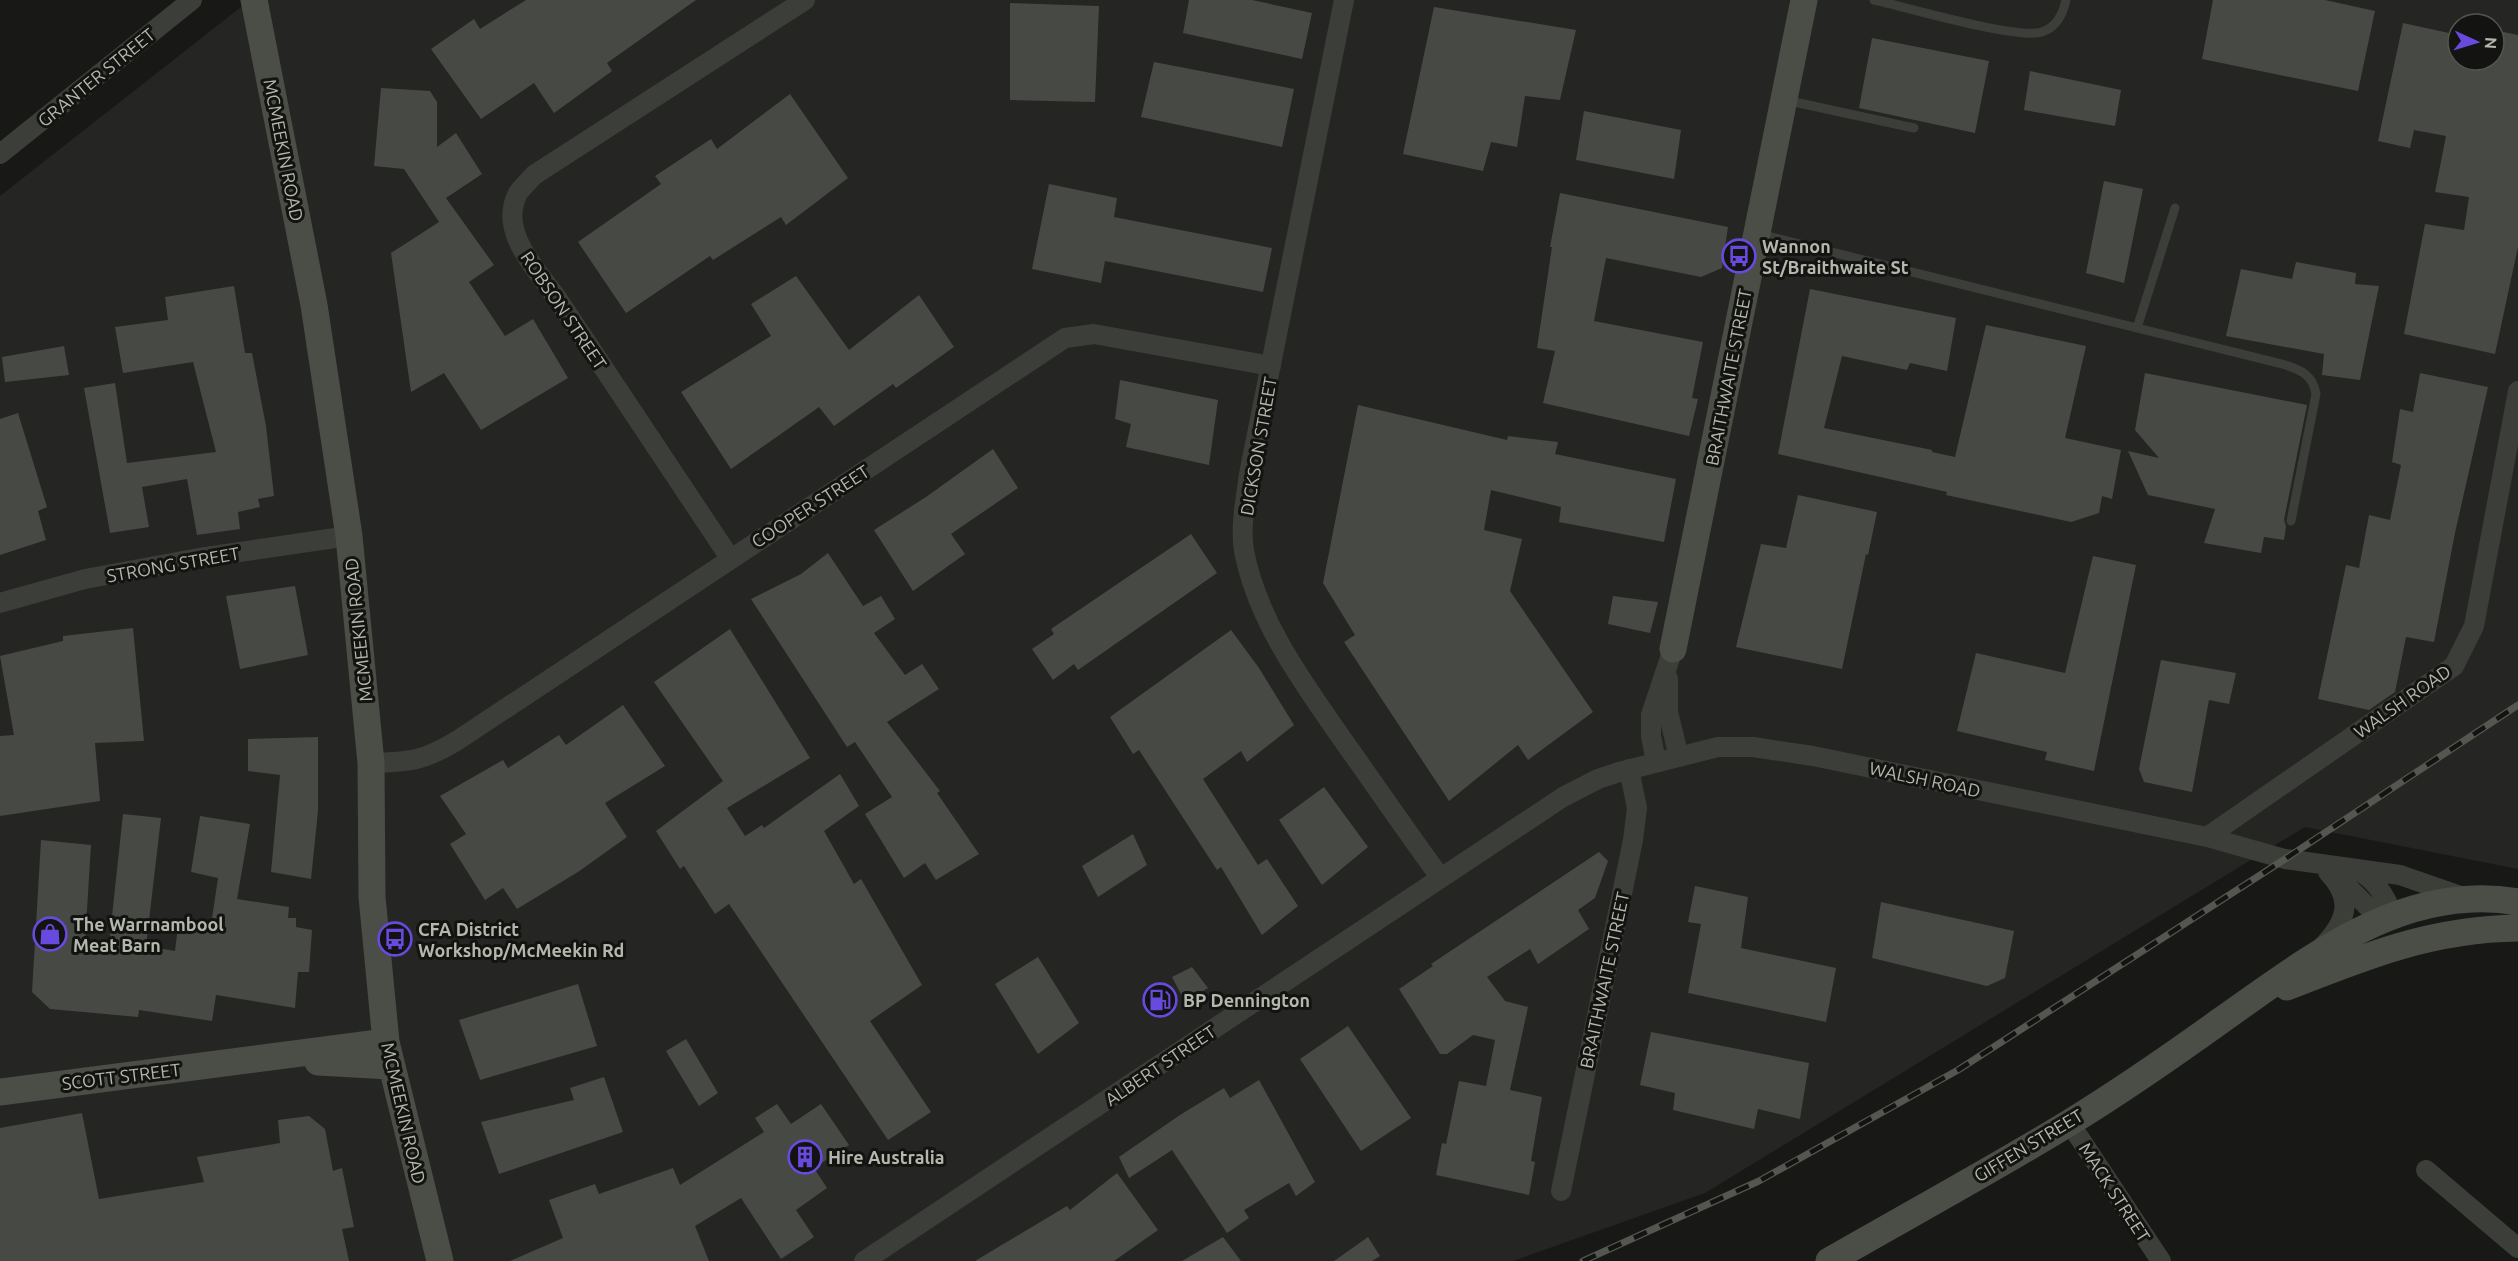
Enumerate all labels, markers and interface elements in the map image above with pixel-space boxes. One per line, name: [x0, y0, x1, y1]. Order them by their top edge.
north arrow: [2446, 12, 2506, 72]
street label: GRANTER STREET: [34, 24, 158, 130]
text: N: [2482, 36, 2500, 50]
street label: MCMEEKIN ROAD: [260, 77, 308, 223]
place label: Wannon St/Braithwaite St: [1762, 236, 1909, 277]
bus stop icon: Wannon St/Braithwaite St: [1721, 238, 1757, 274]
street label: ROBSON STREET: [517, 247, 611, 373]
street label: BRAITHWAITE STREET: [1701, 287, 1755, 467]
street label: DICKSON STREET: [1236, 375, 1280, 517]
street label: COOPER STREET: [748, 461, 872, 551]
street label: STRONG STREET: [105, 542, 241, 586]
street label: MCMEEKIN ROAD: [341, 557, 375, 703]
street label: WALSH ROAD: [2350, 660, 2454, 742]
street label: WALSH ROAD: [1868, 757, 1982, 801]
street label: BRAITHWAITE STREET: [1576, 890, 1632, 1070]
place label: The Warrnambool Meat Barn: [73, 914, 224, 955]
shop icon: The Warrnambool Meat Barn: [32, 916, 68, 952]
place label: CFA District Workshop/McMeekin Rd: [418, 919, 624, 960]
bus stop icon: CFA District Workshop/McMeekin Rd: [377, 921, 413, 957]
fuel station icon: BP Dennington: [1142, 982, 1178, 1018]
place label: BP Dennington: [1183, 990, 1310, 1010]
street label: ALBERT STREET: [1101, 1021, 1219, 1109]
street label: MCMEEKIN ROAD: [378, 1040, 430, 1186]
street label: SCOTT STREET: [61, 1059, 181, 1093]
street label: GIFFEN STREET: [1970, 1105, 2086, 1185]
building icon: Hire Australia: [787, 1139, 823, 1175]
street label: MACK STREET: [2076, 1139, 2154, 1245]
place label: Hire Australia: [828, 1147, 945, 1167]

